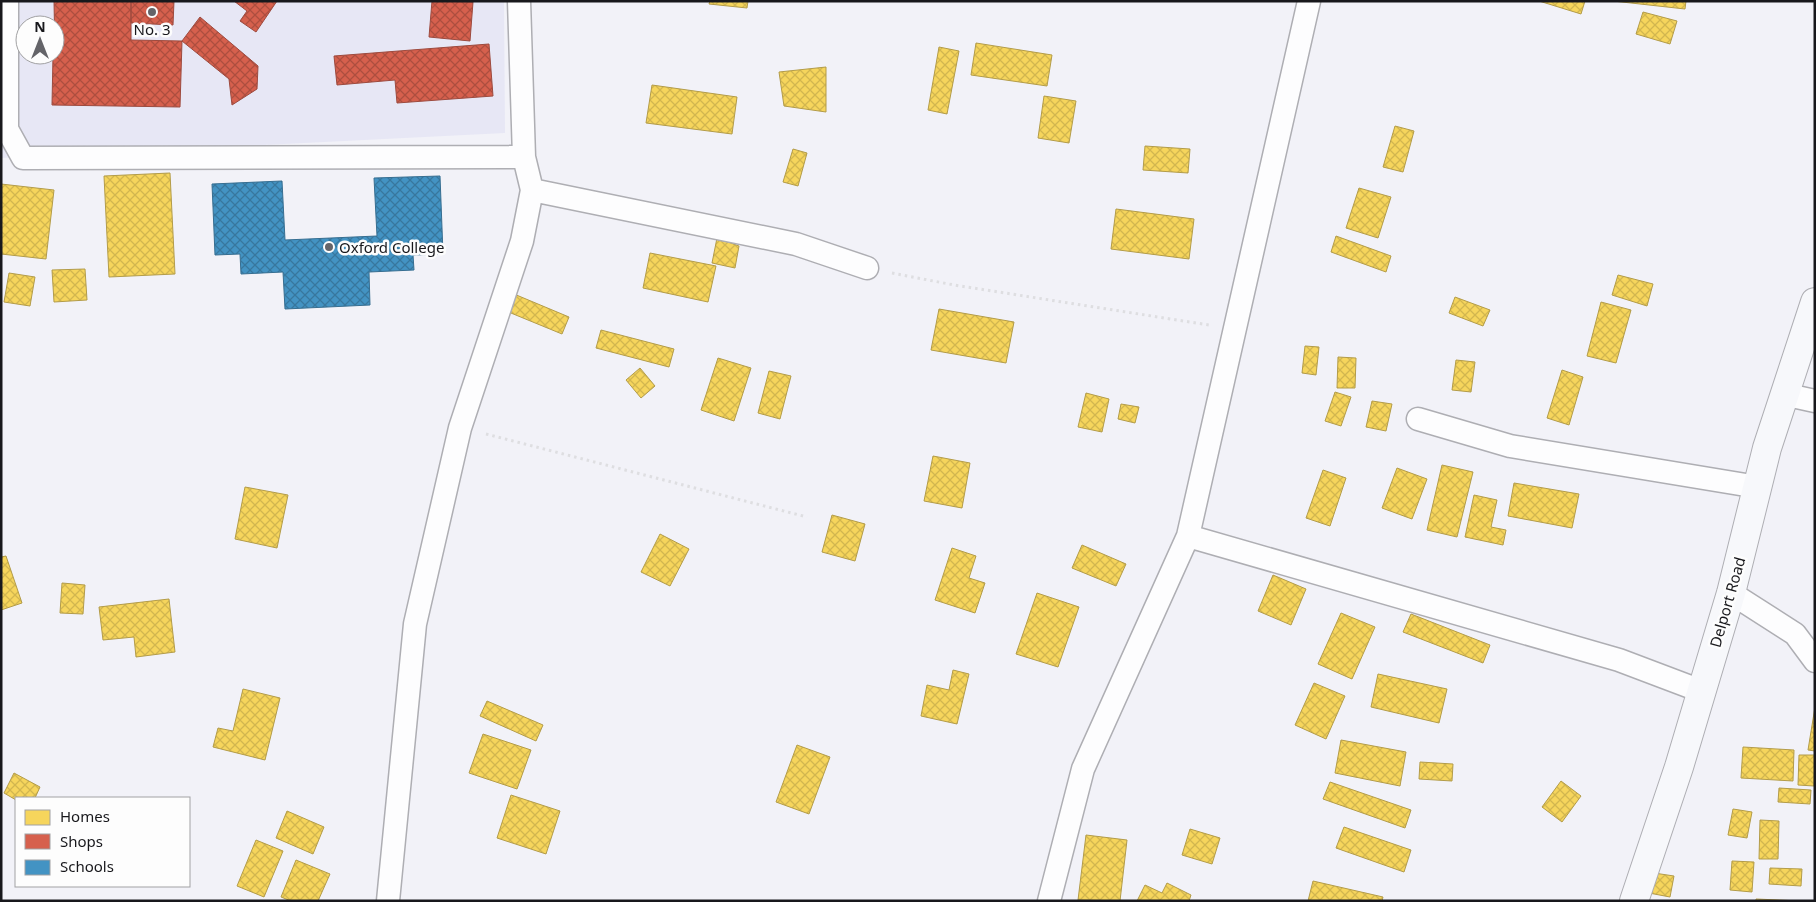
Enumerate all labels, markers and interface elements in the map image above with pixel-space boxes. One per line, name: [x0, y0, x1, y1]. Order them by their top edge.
marker: No. 3: [146, 6, 158, 18]
north arrow: [15, 15, 65, 65]
text: N: [34, 17, 46, 36]
place label: No. 3: [134, 19, 170, 39]
place label: Oxford College: [339, 237, 444, 257]
marker: Oxford College: [323, 241, 335, 253]
street label: Delport Road: [1705, 554, 1749, 650]
legend: [15, 797, 190, 887]
text: Homes: [60, 806, 110, 826]
text: Shops: [60, 831, 103, 851]
text: Schools: [60, 856, 114, 876]

